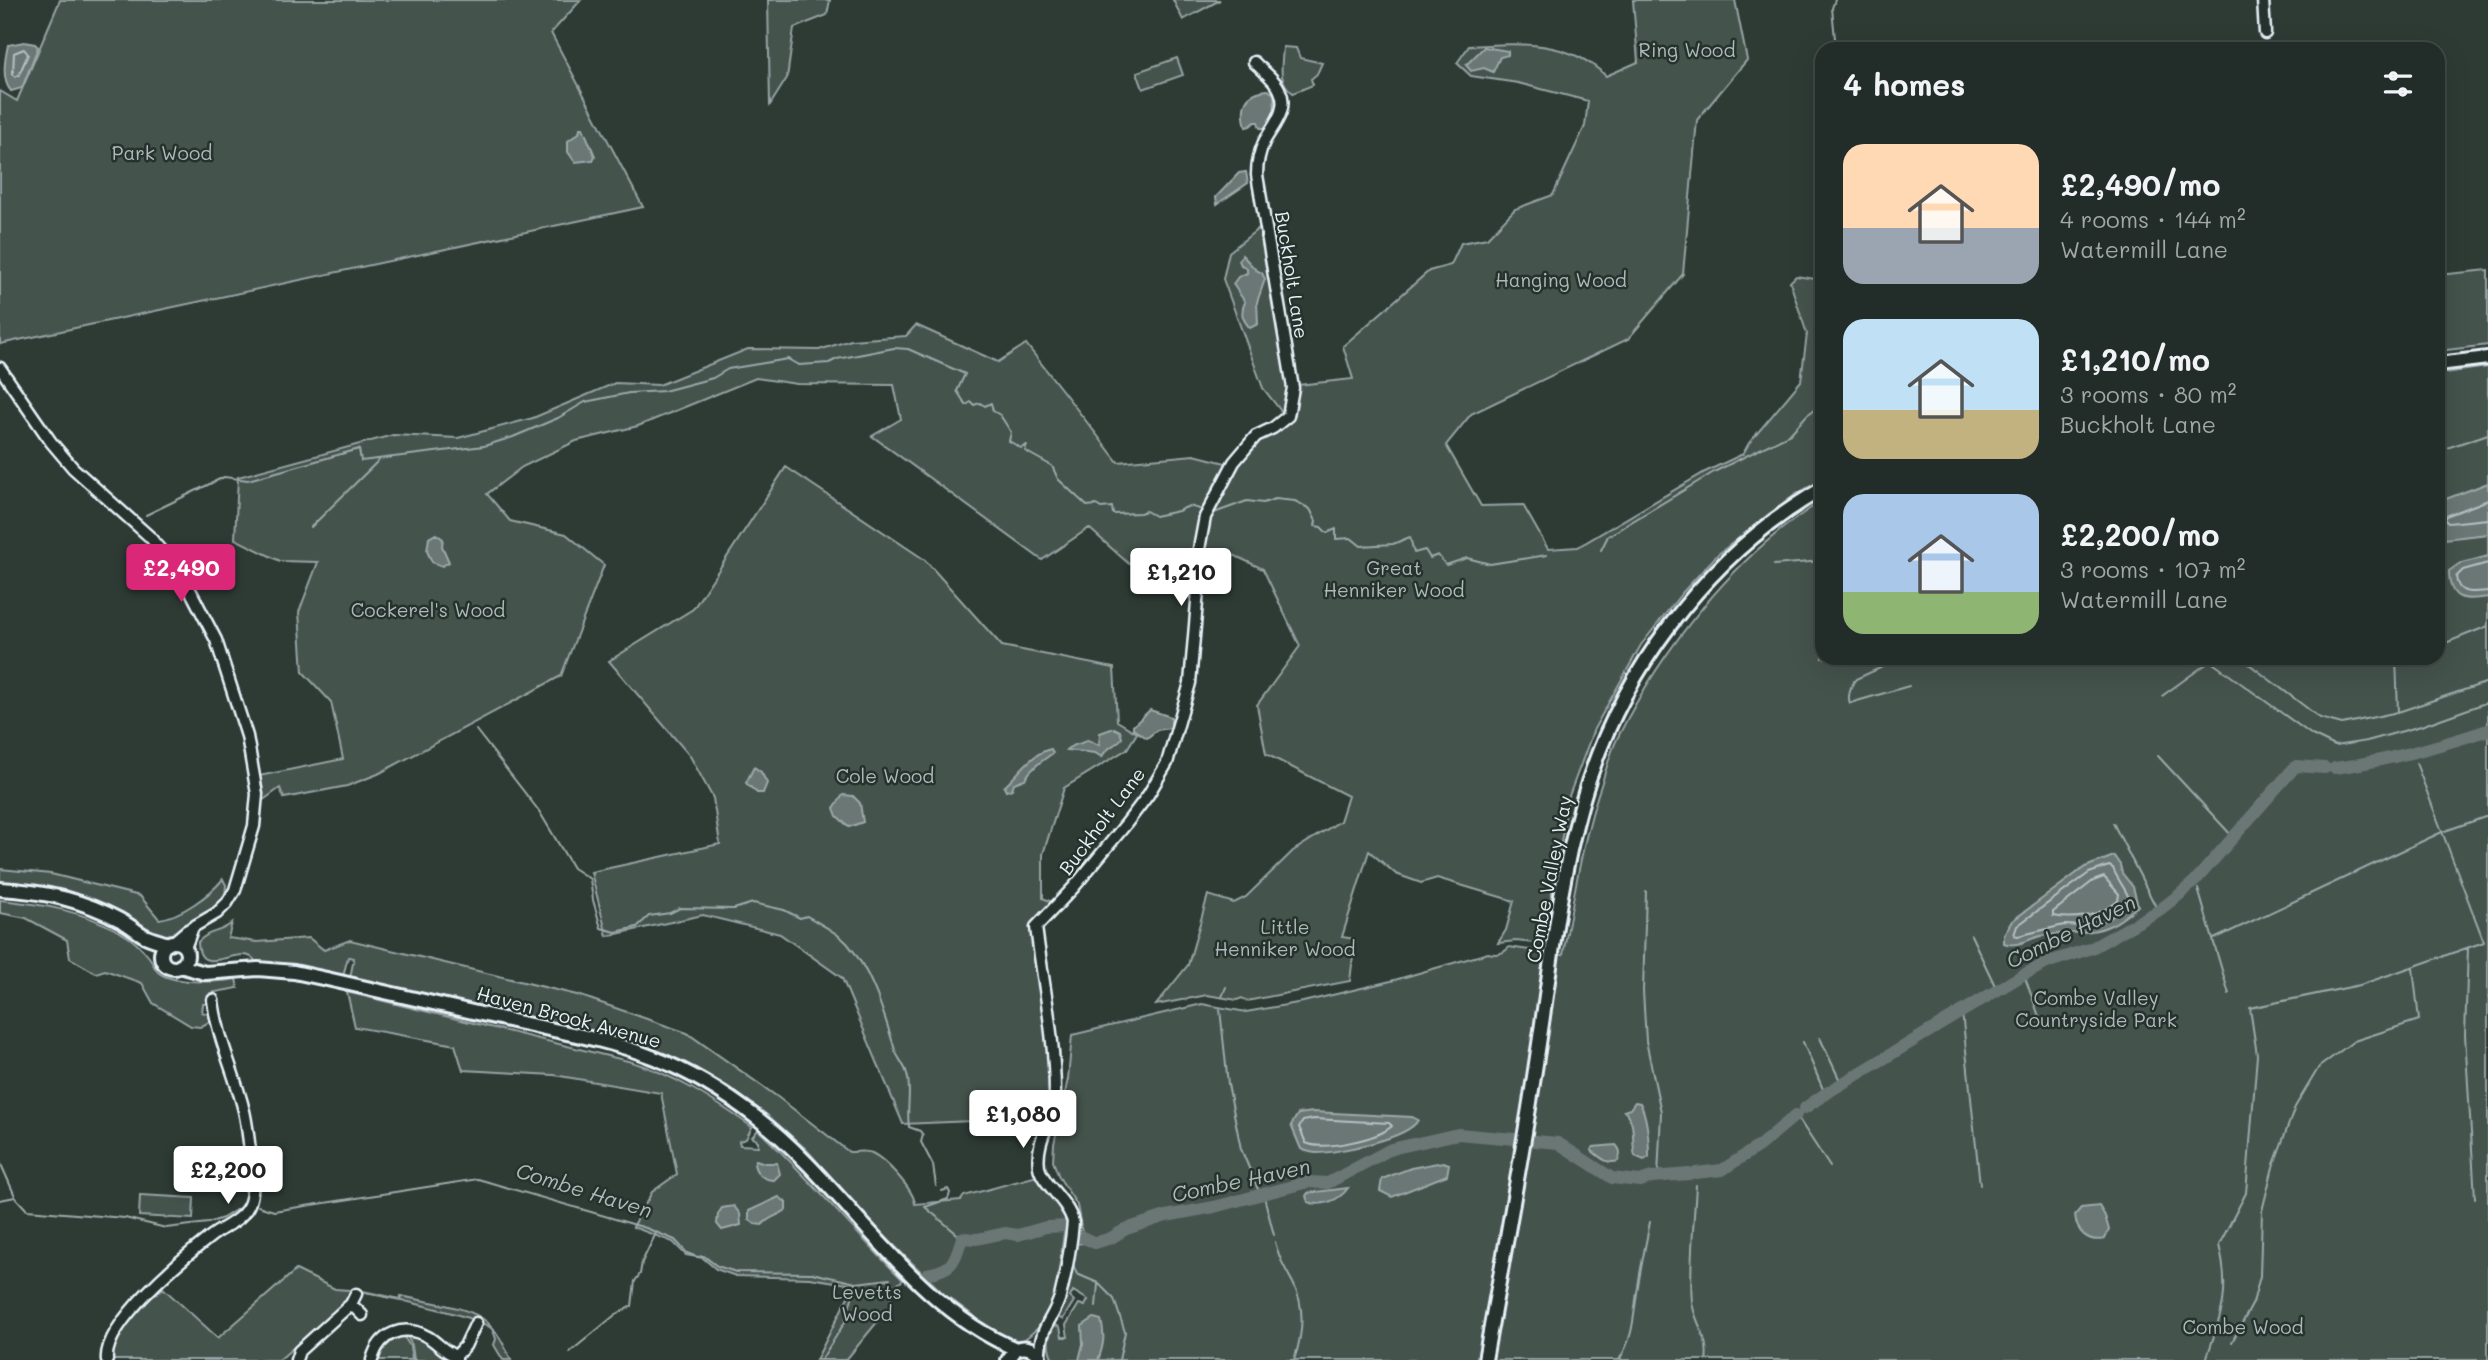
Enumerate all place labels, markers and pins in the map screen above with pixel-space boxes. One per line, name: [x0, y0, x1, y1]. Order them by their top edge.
pin: £2,490: [124, 544, 238, 604]
pin: £1,210: [1124, 548, 1238, 608]
pin: £1,080: [966, 1090, 1080, 1150]
pin: £2,200: [171, 1146, 285, 1206]

